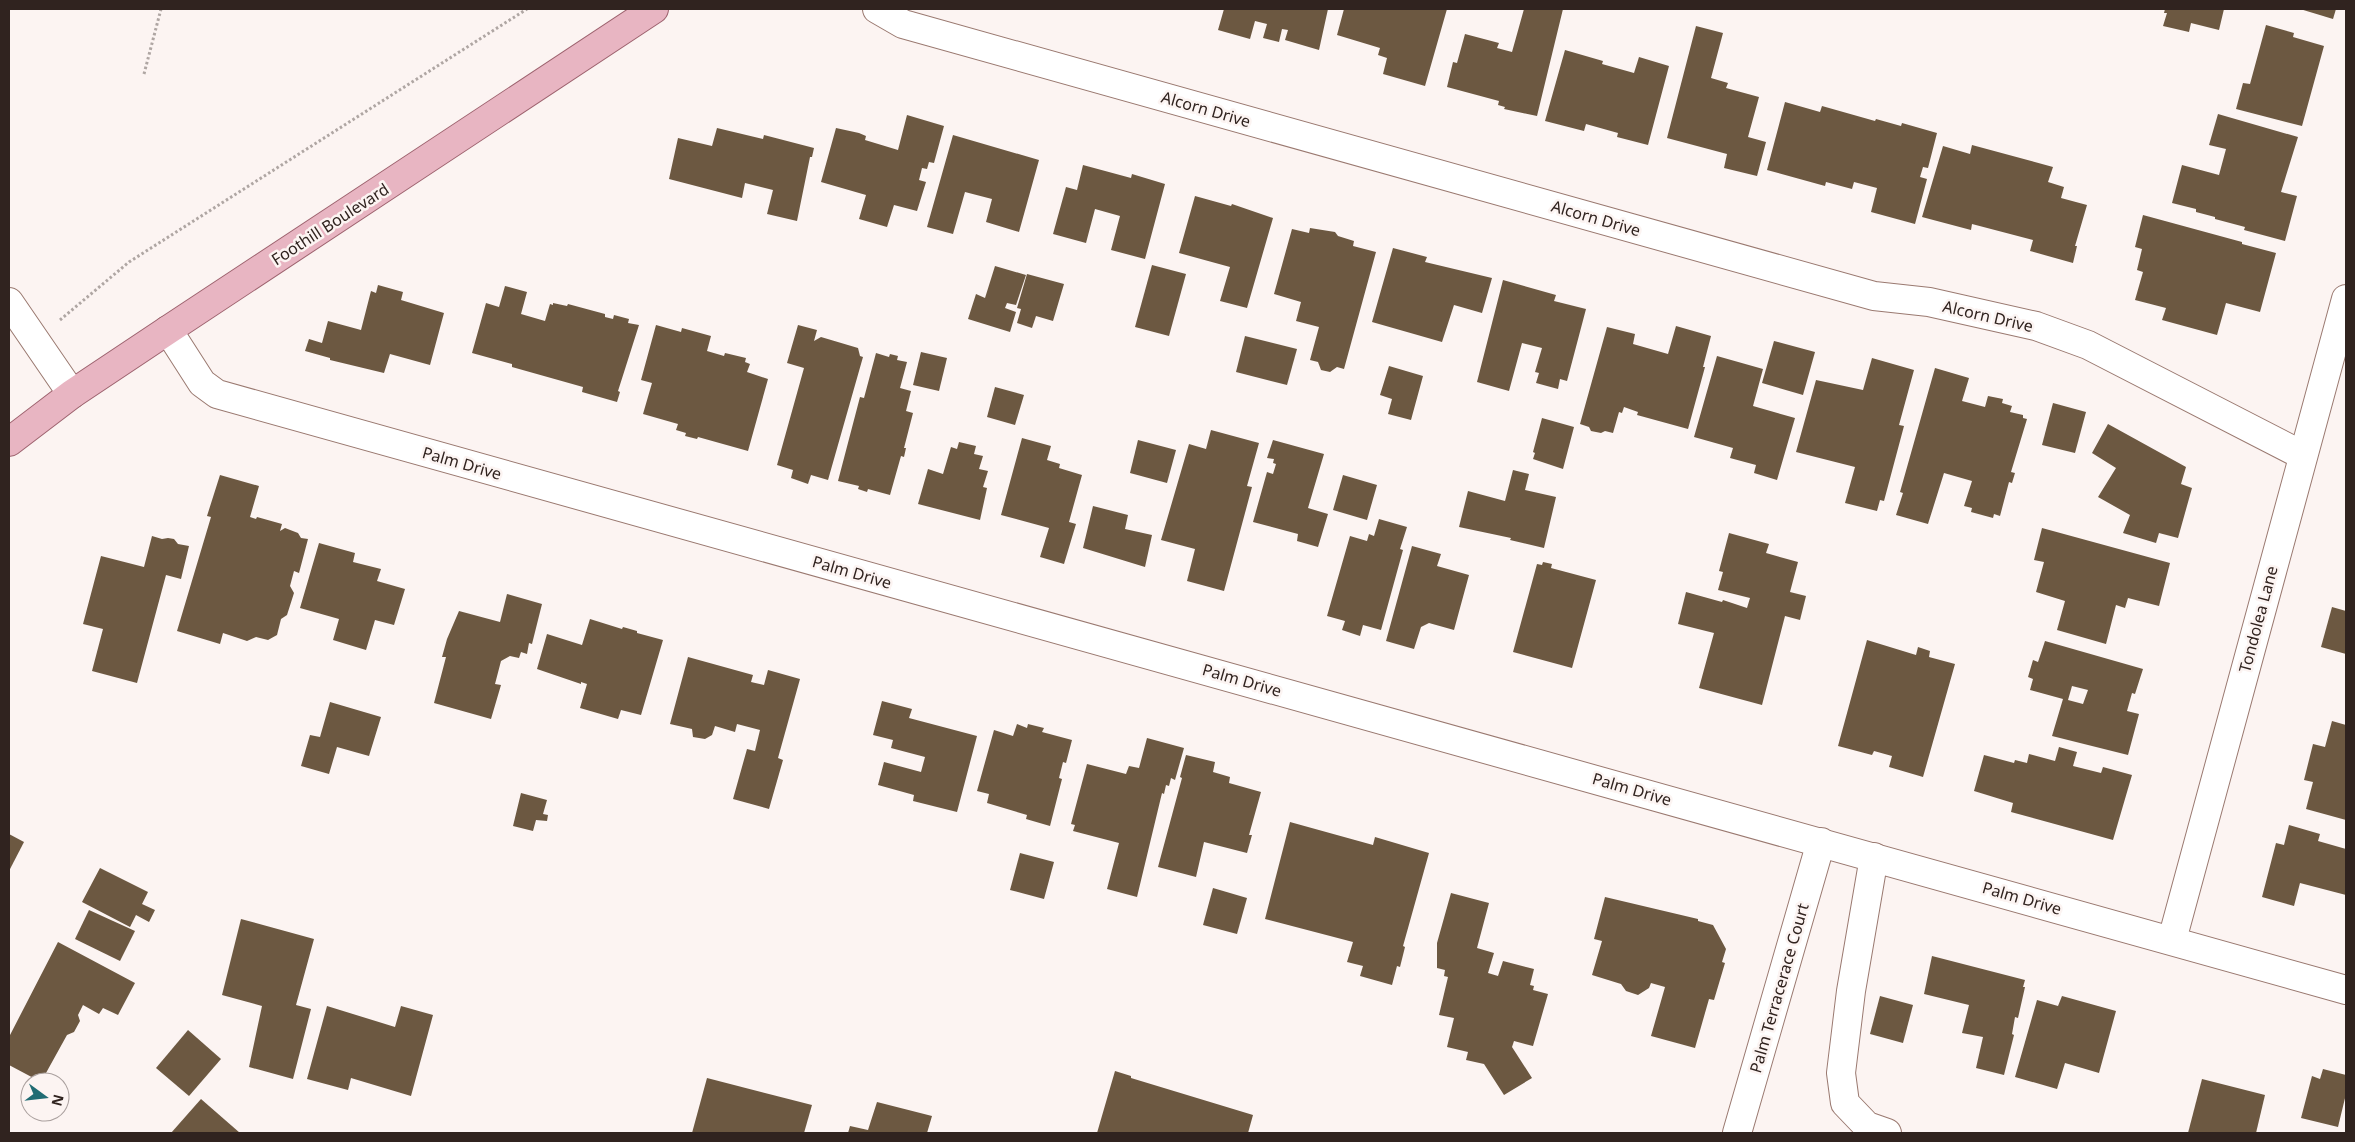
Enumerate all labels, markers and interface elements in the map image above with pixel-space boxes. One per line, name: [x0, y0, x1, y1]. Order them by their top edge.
street label: Alcorn Drive: [1159, 86, 1253, 132]
street label: Foothill Boulevard: [267, 178, 393, 270]
street label: Alcorn Drive: [1549, 195, 1643, 241]
street label: Alcorn Drive: [1941, 295, 2035, 337]
street label: Palm Drive: [420, 441, 504, 485]
street label: Palm Drive: [810, 550, 894, 594]
street label: Tondolea Lane: [2233, 563, 2283, 675]
street label: Palm Drive: [1200, 658, 1284, 702]
street label: Palm Drive: [1590, 767, 1674, 811]
street label: Palm Drive: [1980, 876, 2064, 920]
street label: Palm Terracerace Court: [1744, 900, 1814, 1075]
north arrow: [20, 1072, 70, 1122]
text: N: [47, 1093, 69, 1108]

